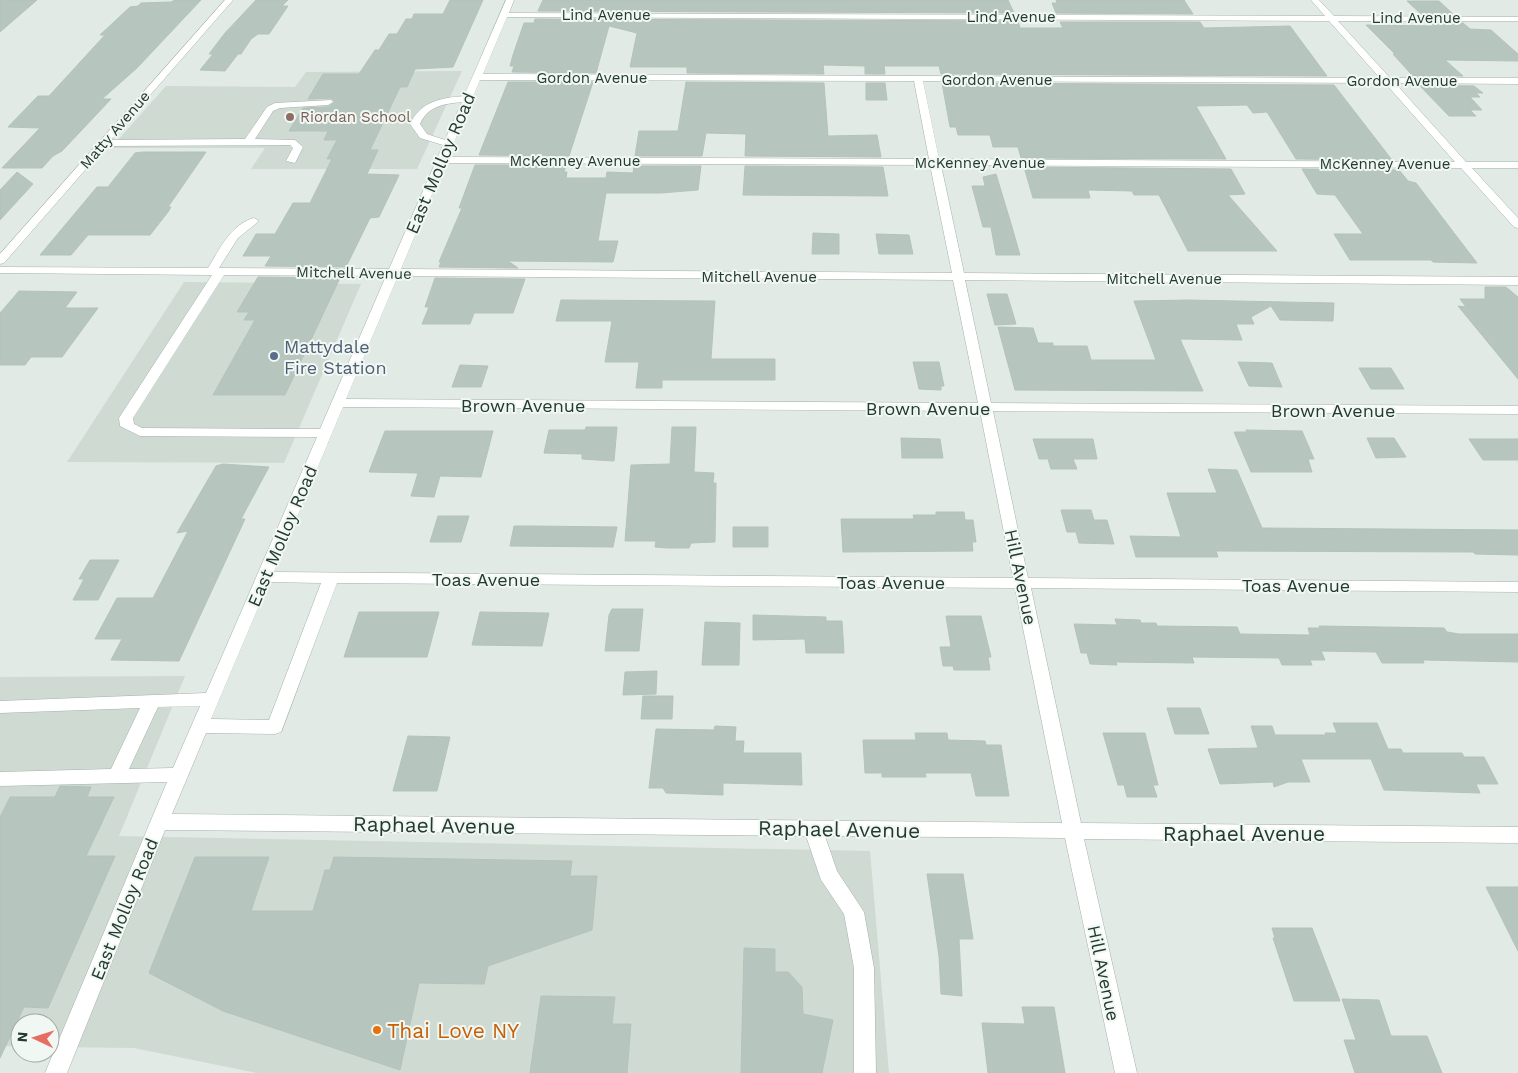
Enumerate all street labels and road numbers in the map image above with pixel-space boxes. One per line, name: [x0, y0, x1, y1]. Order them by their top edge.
street label: Lind Avenue: [561, 6, 651, 24]
street label: Lind Avenue: [966, 8, 1056, 26]
street label: Lind Avenue: [1371, 9, 1461, 27]
street label: Gordon Avenue: [536, 69, 648, 87]
street label: Gordon Avenue: [941, 71, 1053, 89]
street label: Gordon Avenue: [1346, 72, 1458, 90]
street label: Matty Avenue: [76, 87, 154, 173]
street label: East Molloy Road: [401, 89, 479, 237]
street label: McKenney Avenue: [510, 152, 640, 170]
street label: McKenney Avenue: [915, 154, 1045, 172]
street label: McKenney Avenue: [1320, 155, 1450, 173]
street label: Mitchell Avenue: [296, 263, 412, 283]
street label: Mitchell Avenue: [701, 268, 817, 286]
street label: Mitchell Avenue: [1106, 270, 1222, 288]
street label: Brown Avenue: [461, 395, 585, 416]
street label: Brown Avenue: [866, 398, 990, 419]
street label: Brown Avenue: [1271, 400, 1395, 421]
street label: East Molloy Road: [243, 462, 321, 610]
street label: Hill Avenue: [1001, 527, 1041, 627]
street label: Toas Avenue: [432, 569, 540, 590]
street label: Toas Avenue: [837, 572, 945, 593]
street label: Toas Avenue: [1242, 575, 1350, 596]
street label: Raphael Avenue: [353, 811, 515, 839]
street label: Raphael Avenue: [758, 815, 920, 843]
street label: Raphael Avenue: [1163, 821, 1325, 846]
street label: East Molloy Road: [86, 835, 162, 983]
street label: Hill Avenue: [1084, 923, 1124, 1023]

